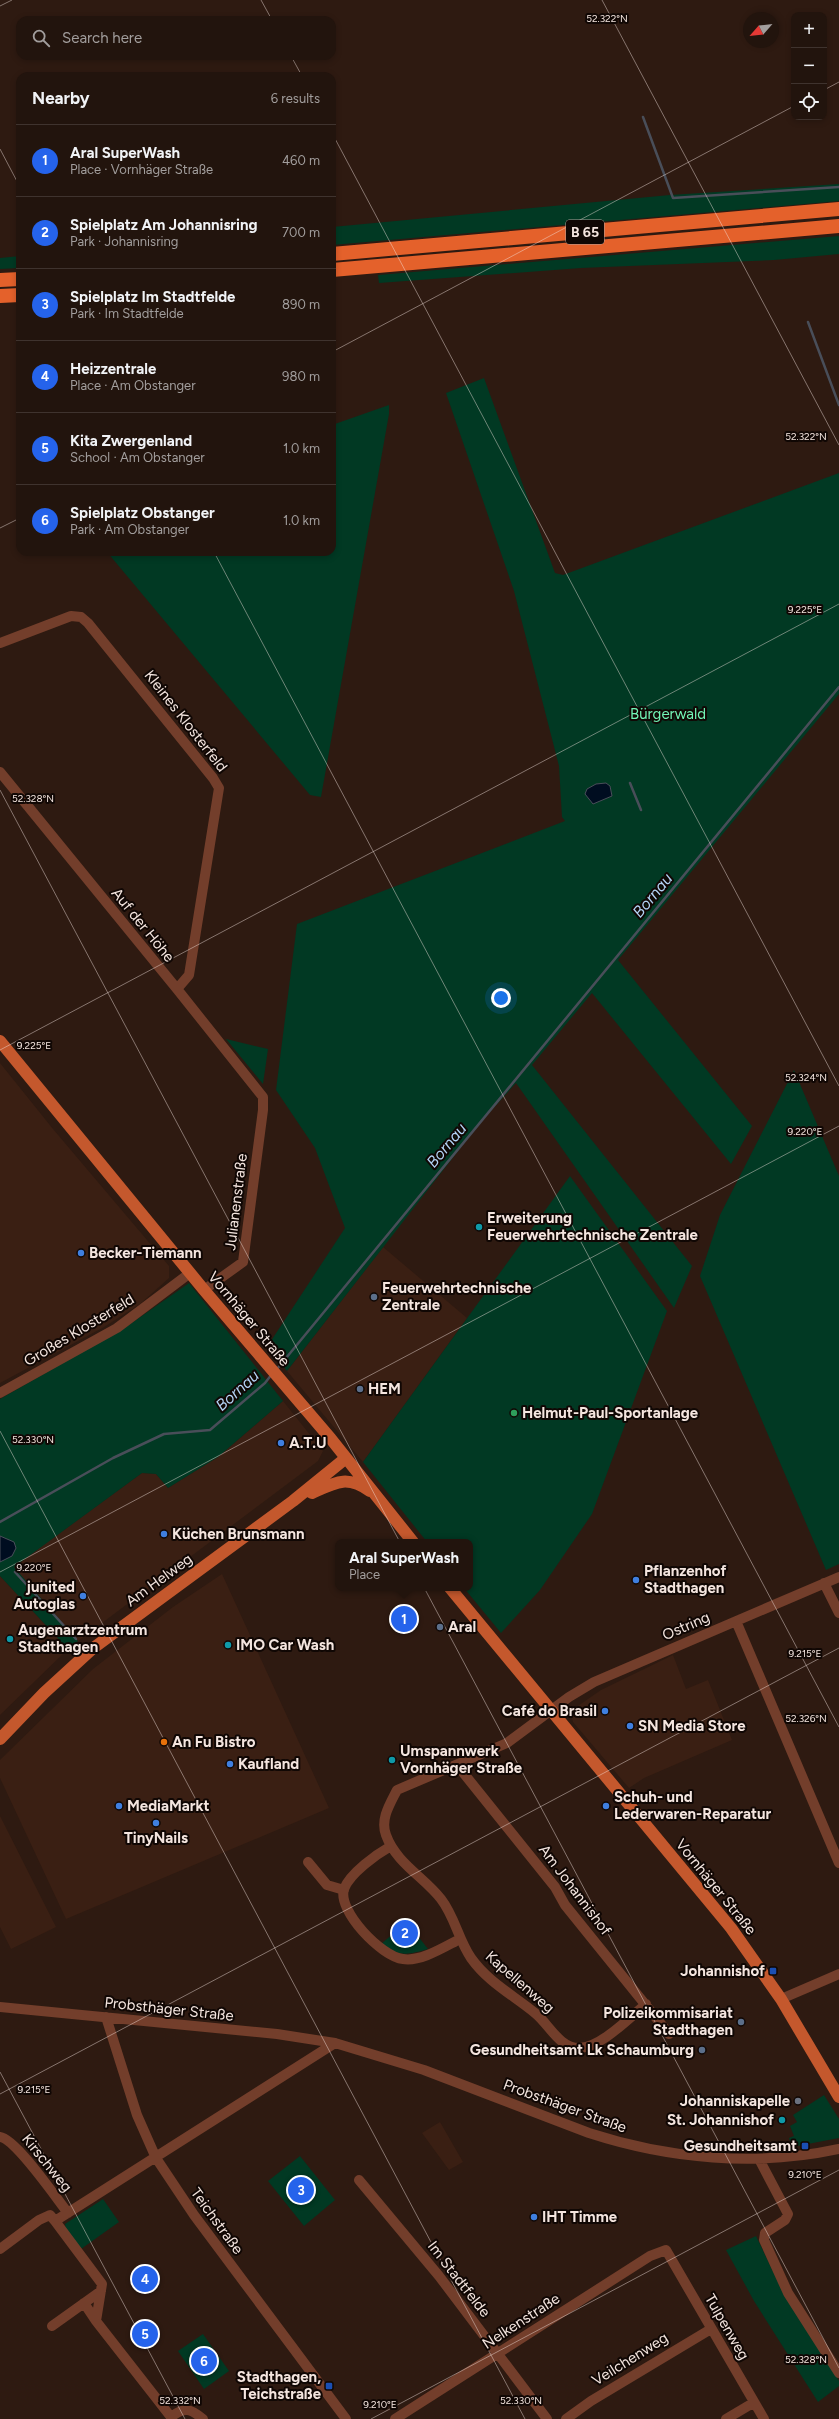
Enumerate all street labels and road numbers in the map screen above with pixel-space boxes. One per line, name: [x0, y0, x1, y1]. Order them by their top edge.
road number: B 65: [566, 220, 604, 244]
street label: Kleines Klosterfeld: [141, 667, 231, 775]
street label: Auf der Höhe: [108, 884, 178, 966]
street label: Julianenstraße: [221, 1153, 251, 1251]
street label: Vornhäger Straße: [204, 1268, 294, 1370]
street label: Großes Klosterfeld: [21, 1290, 137, 1370]
street label: Am Helweg: [122, 1550, 196, 1610]
street label: Ostring: [659, 1608, 713, 1644]
street label: Vornhäger Straße: [672, 1835, 760, 1939]
street label: Am Johannishof: [535, 1841, 615, 1939]
street label: Kapellenweg: [482, 1947, 558, 2017]
street label: Probsthäger Straße: [103, 1993, 235, 2025]
street label: Probsthäger Straße: [501, 2075, 629, 2137]
street label: Kirschweg: [18, 2130, 76, 2196]
street label: Teichstraße: [187, 2184, 247, 2258]
street label: Im Stadtfelde: [424, 2237, 494, 2321]
street label: Nelkenstraße: [479, 2289, 563, 2353]
street label: Tulpenweg: [701, 2291, 753, 2363]
street label: Veilchenweg: [589, 2329, 671, 2389]

